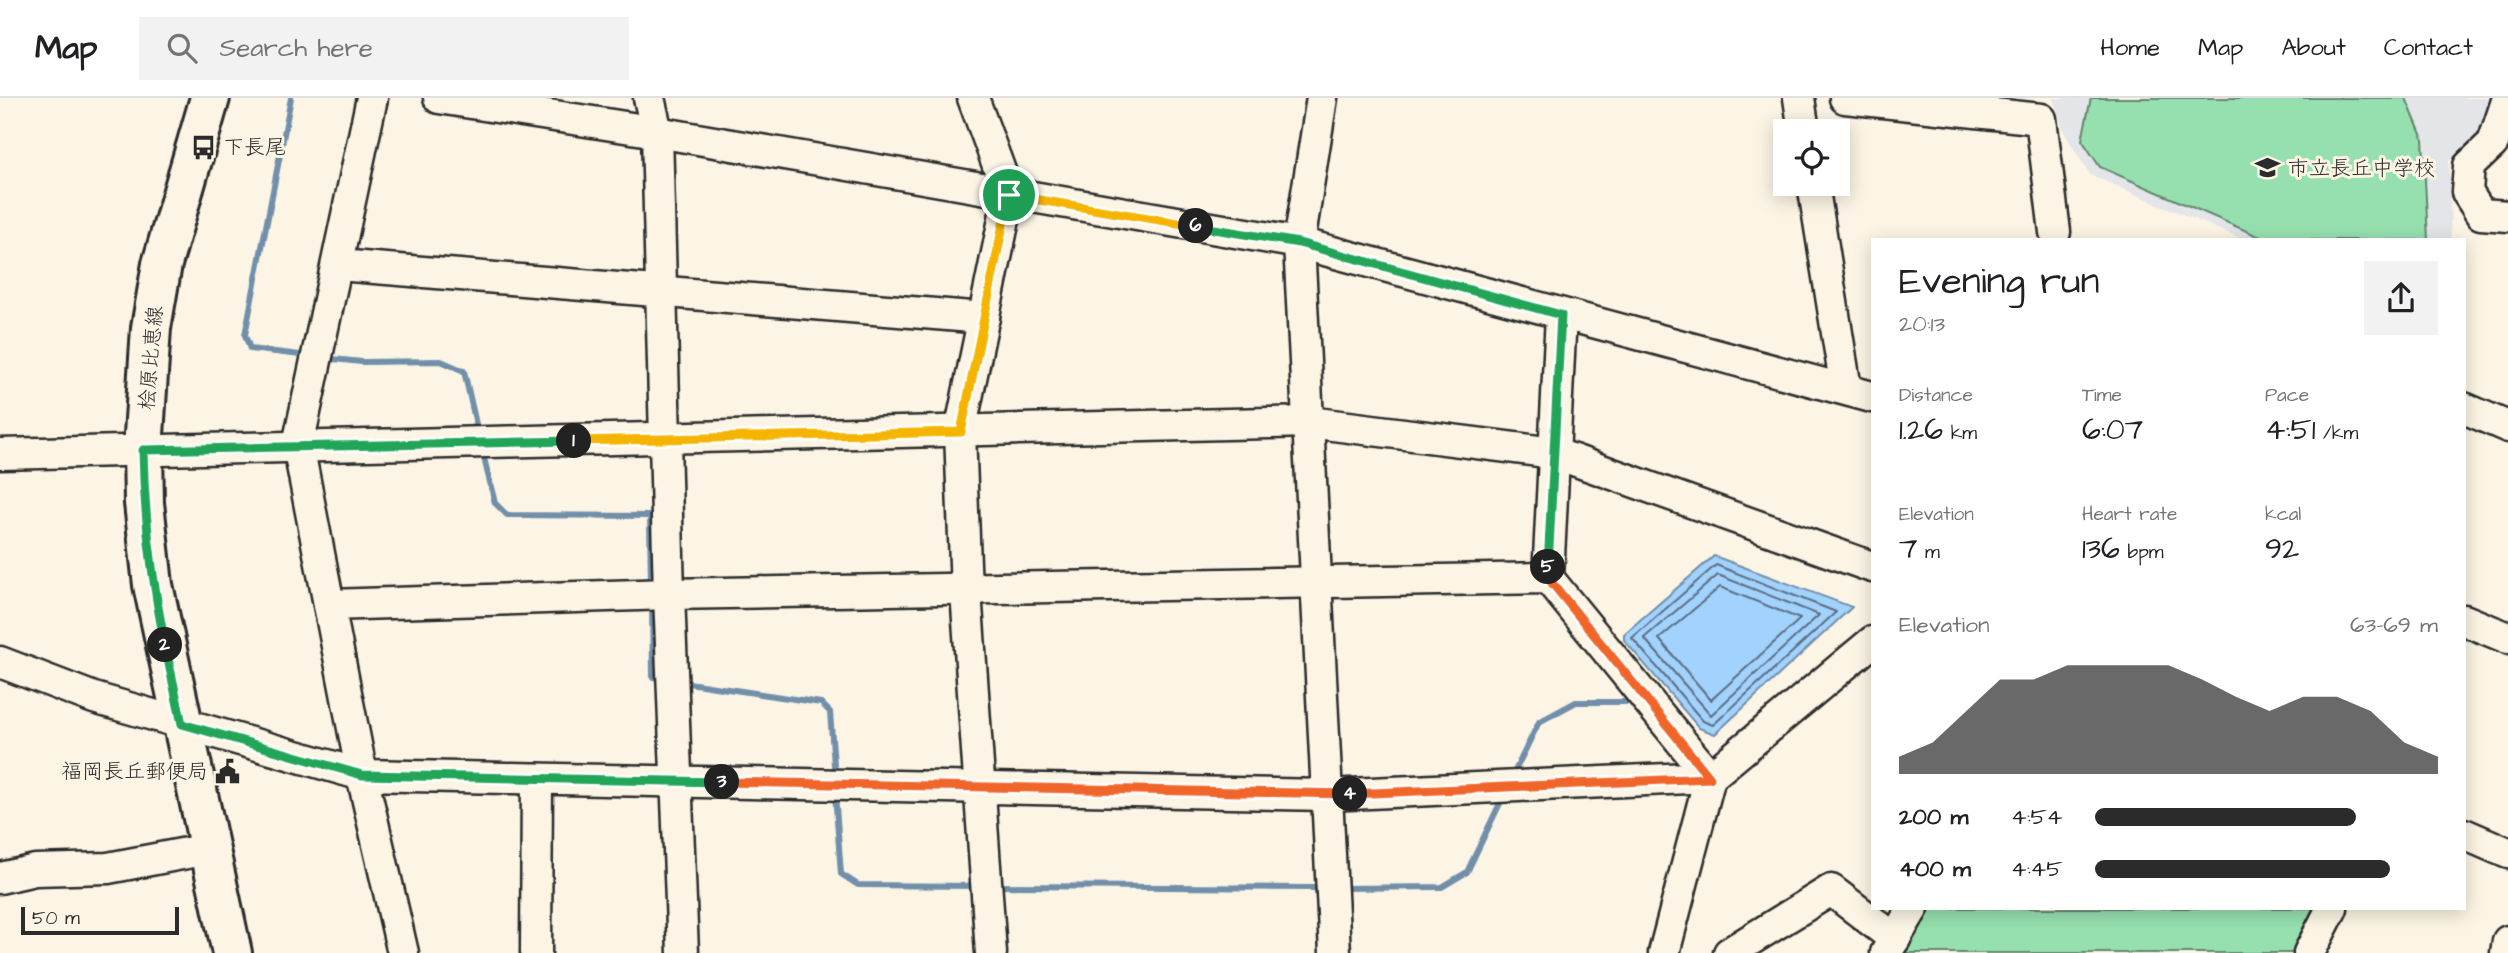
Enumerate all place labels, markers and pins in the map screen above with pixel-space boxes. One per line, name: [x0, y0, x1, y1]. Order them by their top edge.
bus stop icon: 下長尾: [189, 133, 217, 161]
place label: 下長尾: [223, 133, 286, 162]
school or university icon: 市立長丘中学校: [2254, 154, 2282, 182]
place label: 市立長丘中学校: [2288, 154, 2435, 183]
pin: [979, 165, 1039, 225]
pin: 6: [1178, 208, 1214, 244]
pin: 1: [556, 424, 592, 458]
pin: 5: [1530, 550, 1566, 584]
pin: 2: [148, 628, 182, 662]
place label: 福岡長丘郵便局: [61, 757, 208, 786]
public building icon: 福岡長丘郵便局: [214, 757, 242, 785]
pin: 3: [704, 764, 740, 800]
pin: 4: [1332, 776, 1368, 812]

